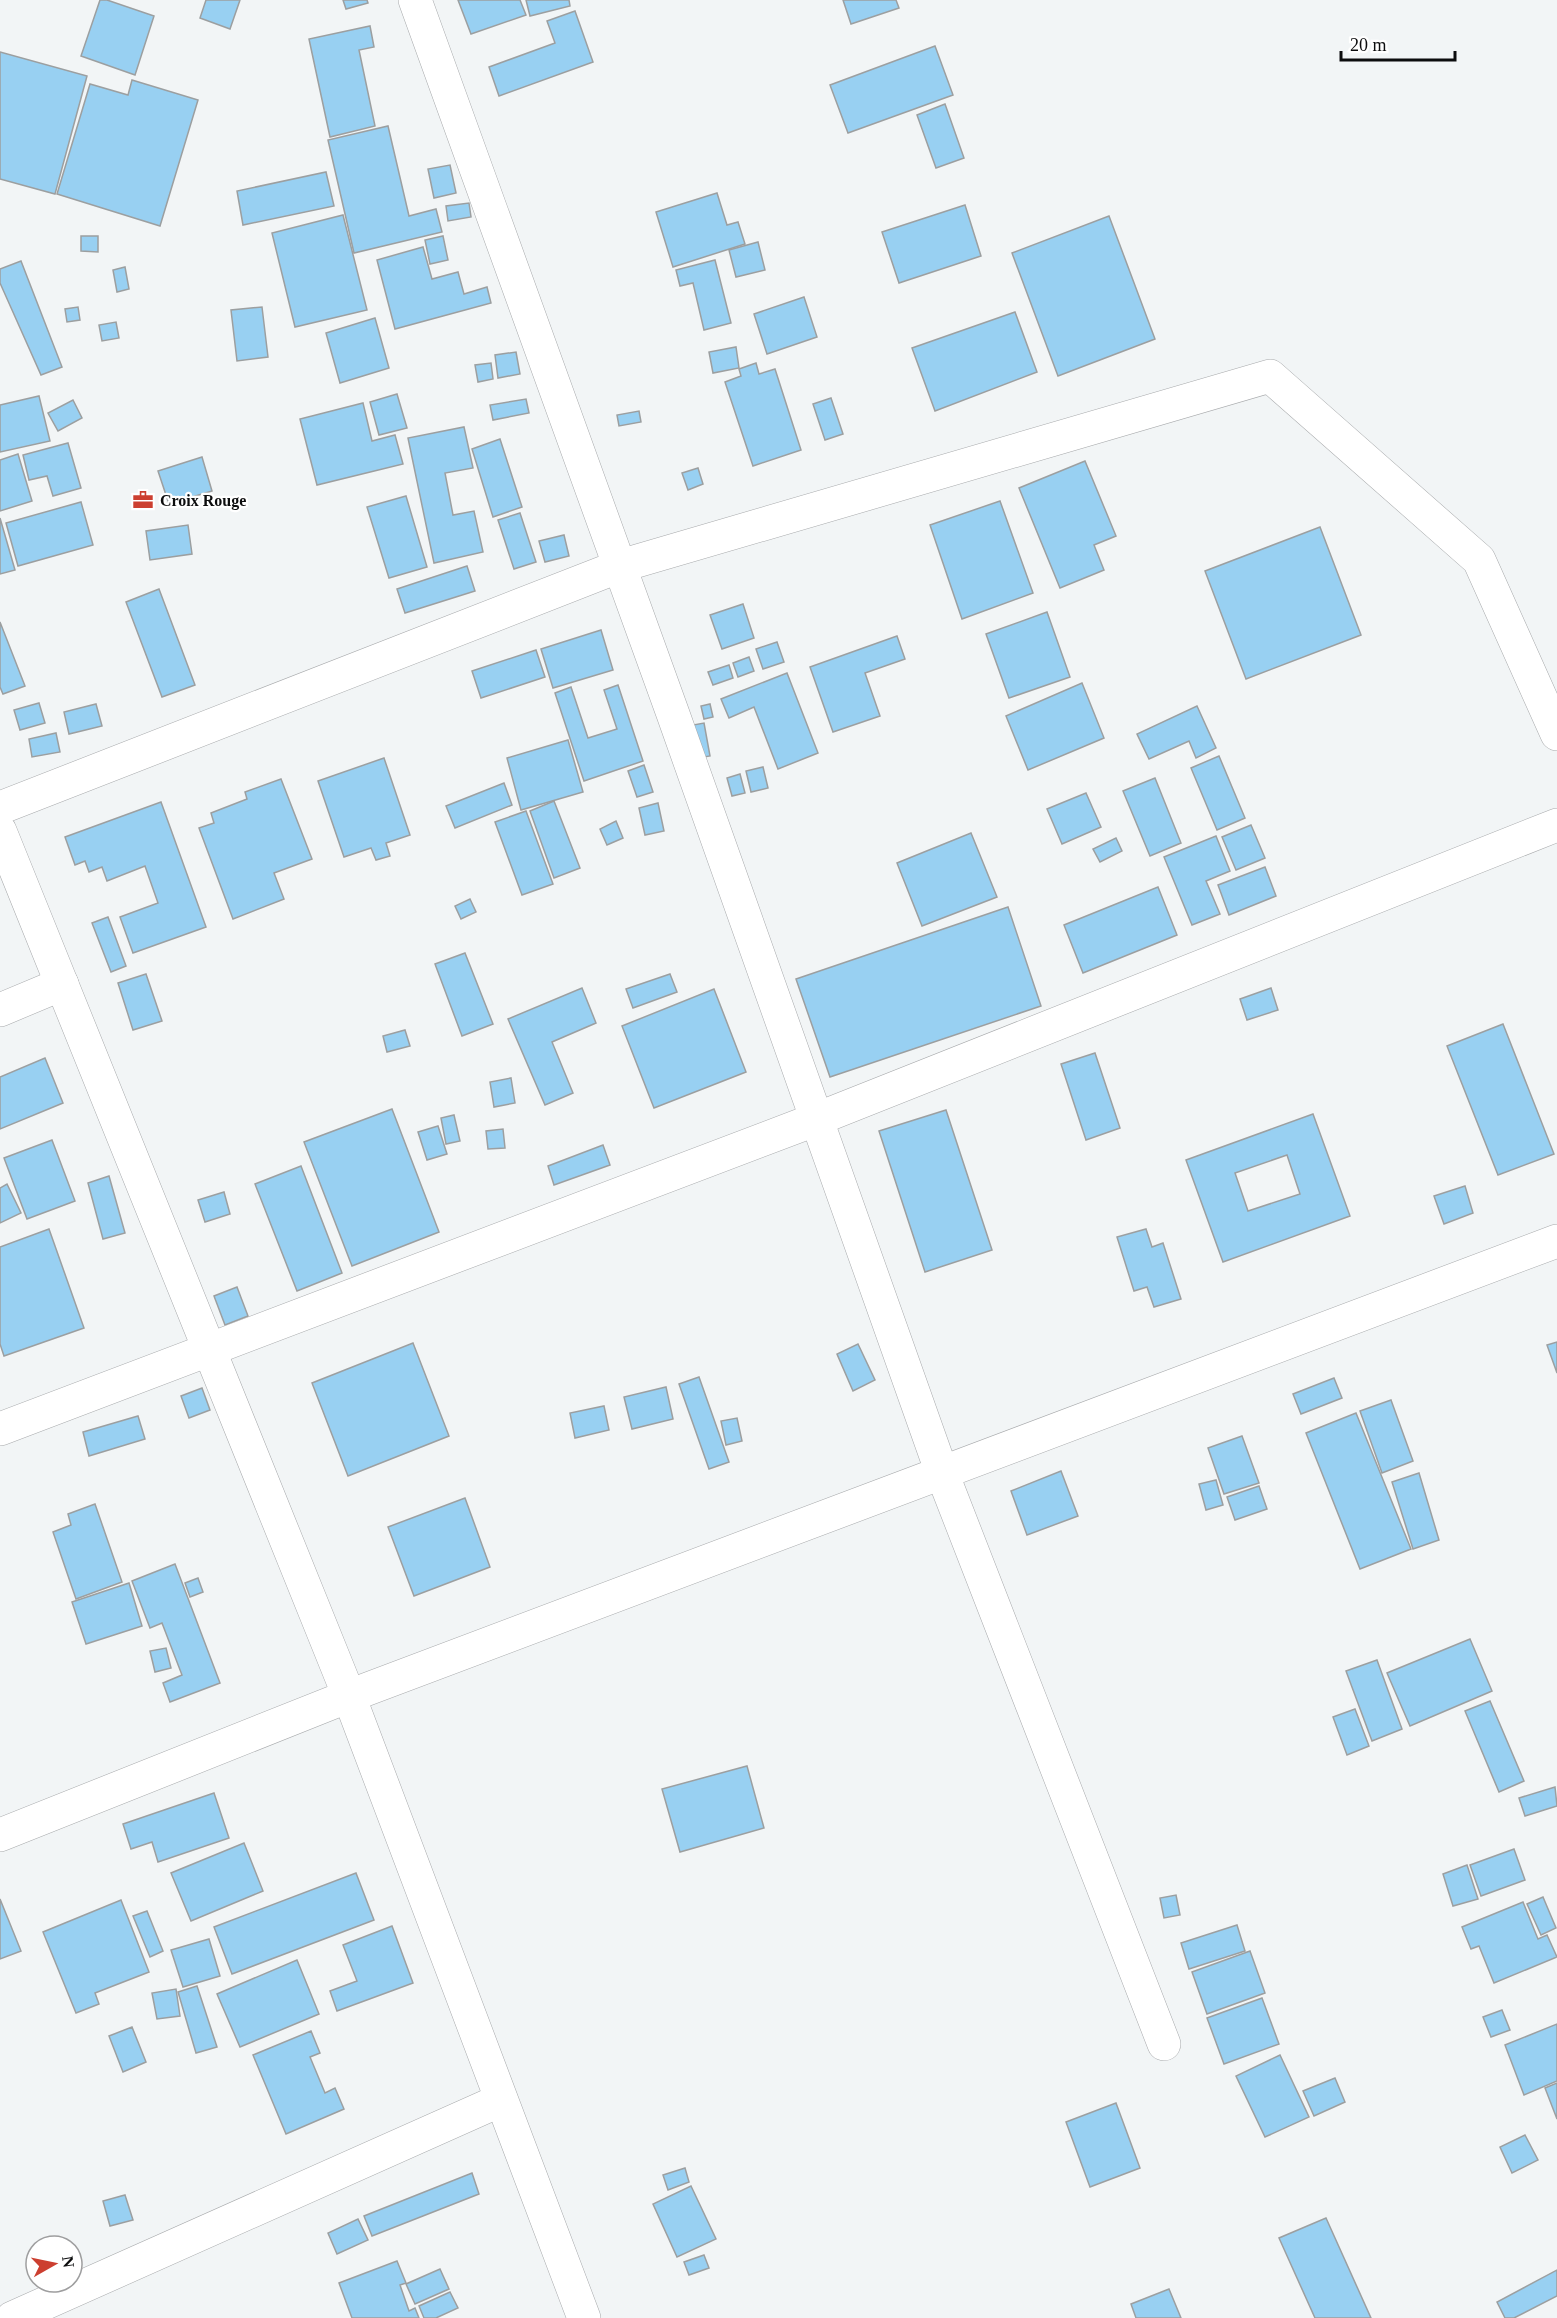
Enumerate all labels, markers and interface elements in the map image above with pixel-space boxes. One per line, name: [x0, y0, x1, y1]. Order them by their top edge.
scale bar: [1341, 24, 1455, 62]
text: 20 m: [1350, 35, 1387, 55]
office icon: Croix Rouge: [131, 488, 155, 512]
place label: Croix Rouge: [160, 492, 246, 510]
north arrow: [24, 2234, 84, 2294]
text: N: [59, 2255, 78, 2269]

